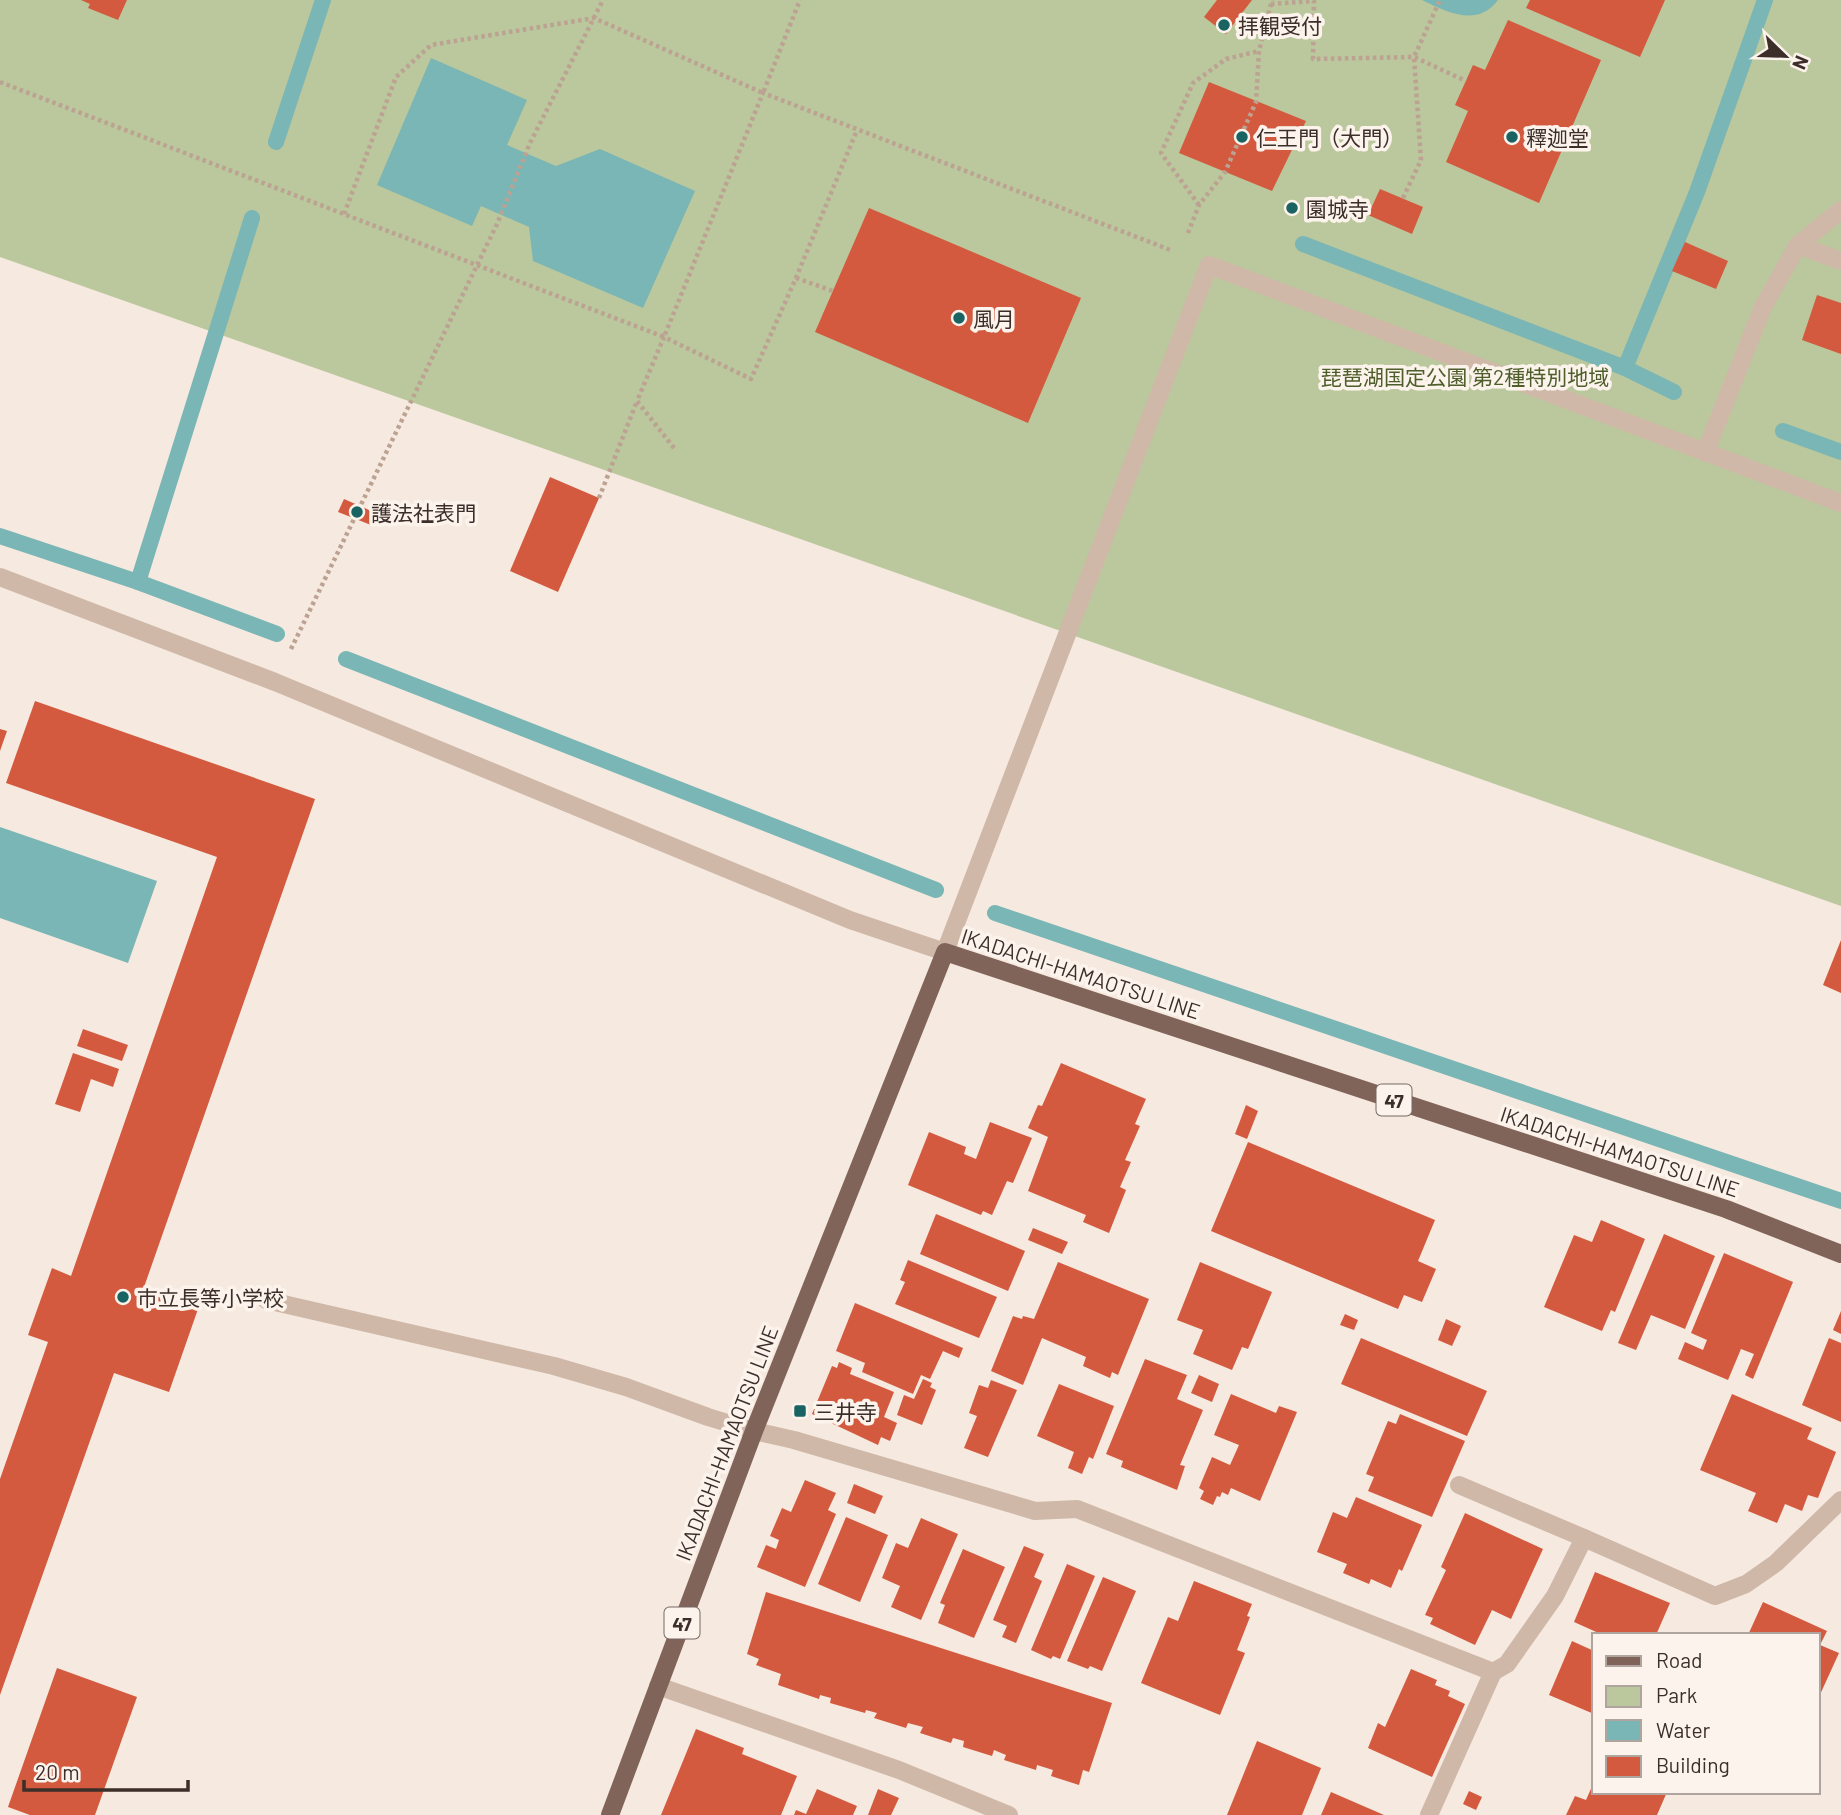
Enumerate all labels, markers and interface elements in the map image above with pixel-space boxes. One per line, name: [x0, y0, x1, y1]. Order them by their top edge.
place label: 拝観受付: [1238, 13, 1322, 38]
marker: 拝観受付: [1216, 17, 1232, 33]
north arrow: [1750, 21, 1820, 91]
text: N: [1788, 53, 1814, 73]
place label: 仁王門（大門）: [1256, 125, 1403, 150]
place label: 釋迦堂: [1526, 125, 1589, 150]
marker: 仁王門（大門）: [1234, 129, 1250, 145]
marker: 釋迦堂: [1504, 129, 1520, 145]
place label: 園城寺: [1306, 196, 1369, 221]
marker: 園城寺: [1284, 200, 1300, 216]
place label: 風月: [973, 306, 1015, 331]
marker: 風月: [951, 310, 967, 326]
park label: 琵琶湖国定公園 第2種特別地域: [1321, 364, 1609, 389]
place label: 護法社表門: [371, 500, 476, 525]
marker: 護法社表門: [349, 504, 365, 520]
street label: IKADACHI-HAMAOTSU LINE: [958, 923, 1204, 1023]
road number: 47: [1376, 1084, 1412, 1116]
street label: IKADACHI-HAMAOTSU LINE: [1497, 1101, 1743, 1201]
place label: 市立長等小学校: [137, 1285, 284, 1310]
marker: 市立長等小学校: [115, 1289, 131, 1305]
street label: IKADACHI-HAMAOTSU LINE: [670, 1322, 782, 1564]
place label: 三井寺: [814, 1399, 877, 1424]
marker: 三井寺: [792, 1403, 808, 1419]
road number: 47: [664, 1608, 700, 1638]
legend: [1592, 1633, 1820, 1794]
text: Road: [1656, 1647, 1702, 1672]
text: Park: [1656, 1682, 1697, 1707]
text: Water: [1656, 1717, 1711, 1742]
scale bar: [24, 1748, 189, 1792]
text: Building: [1656, 1752, 1730, 1777]
text: 20 m: [35, 1759, 80, 1784]

